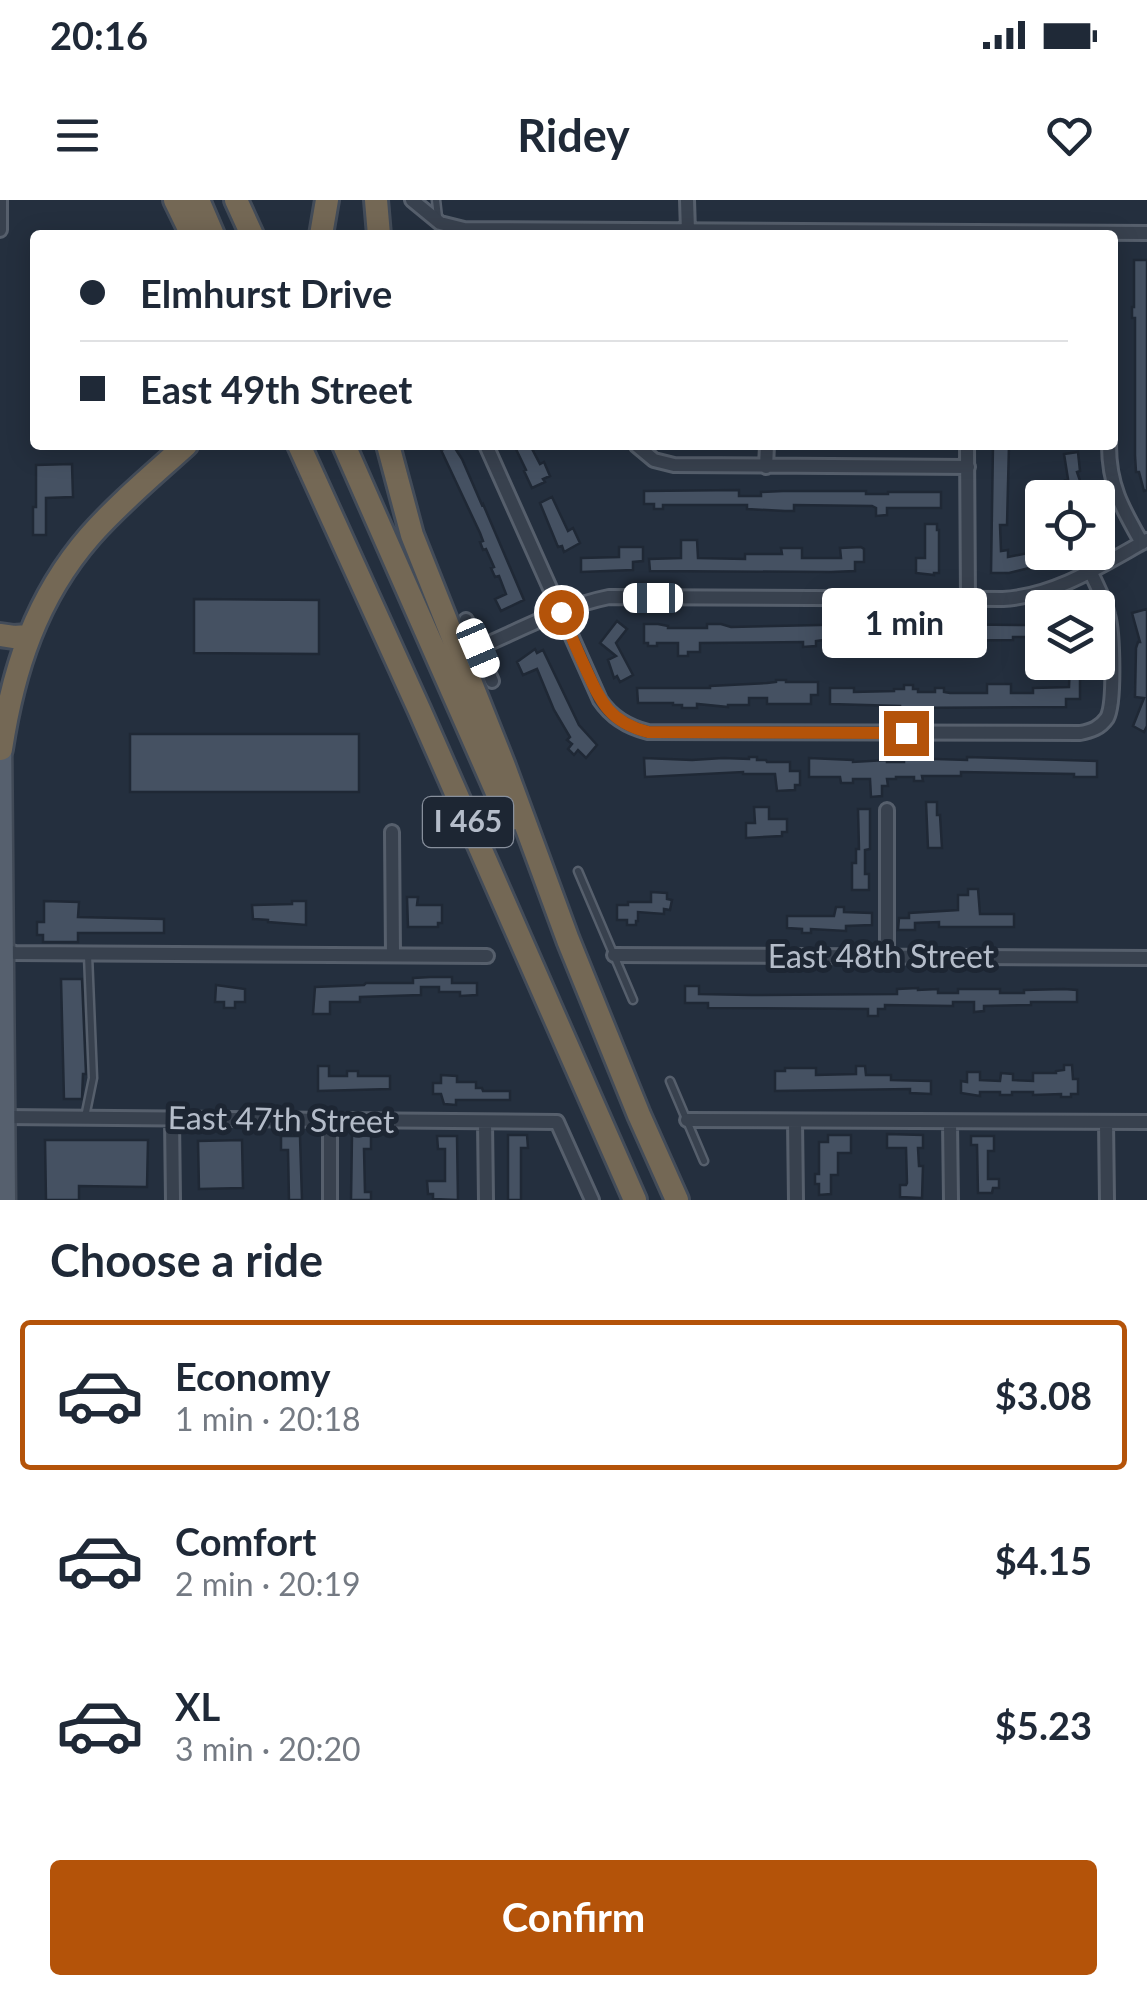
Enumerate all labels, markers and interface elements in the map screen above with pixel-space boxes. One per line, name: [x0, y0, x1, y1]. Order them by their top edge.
text: 20:16: [50, 12, 148, 58]
icon: menu: [50, 108, 105, 163]
text: Ridey: [517, 108, 630, 162]
icon: heart: [1042, 108, 1097, 163]
text: Elmhurst Drive: [140, 270, 392, 316]
text: East 49th Street: [140, 366, 412, 412]
map controls: [1025, 480, 1115, 680]
button: locate: [1025, 480, 1115, 570]
car: [623, 583, 683, 613]
callout: 1 min: [824, 588, 988, 658]
route start: [539, 590, 584, 635]
button: layers: [1025, 590, 1115, 680]
text: 1 min: [865, 603, 944, 642]
car: [452, 615, 504, 681]
route end: [884, 711, 929, 756]
road number: I 465: [423, 797, 513, 847]
street label: East 48th Street: [768, 936, 995, 975]
street label: East 47th Street: [167, 1097, 395, 1140]
text: Choose a ride: [50, 1233, 323, 1287]
icon: car: [55, 1350, 145, 1440]
text: Economy: [175, 1353, 330, 1399]
text: $3.08: [995, 1372, 1092, 1418]
text: 1 min · 20:18: [175, 1399, 361, 1438]
icon: car: [55, 1515, 145, 1605]
text: Comfort: [175, 1518, 316, 1564]
text: $4.15: [995, 1537, 1092, 1583]
text: 2 min · 20:19: [175, 1564, 361, 1603]
icon: car: [55, 1680, 145, 1770]
text: XL: [175, 1683, 220, 1729]
text: $5.23: [995, 1702, 1092, 1748]
text: 3 min · 20:20: [175, 1729, 361, 1768]
button: Confirm: [50, 1860, 1097, 1975]

